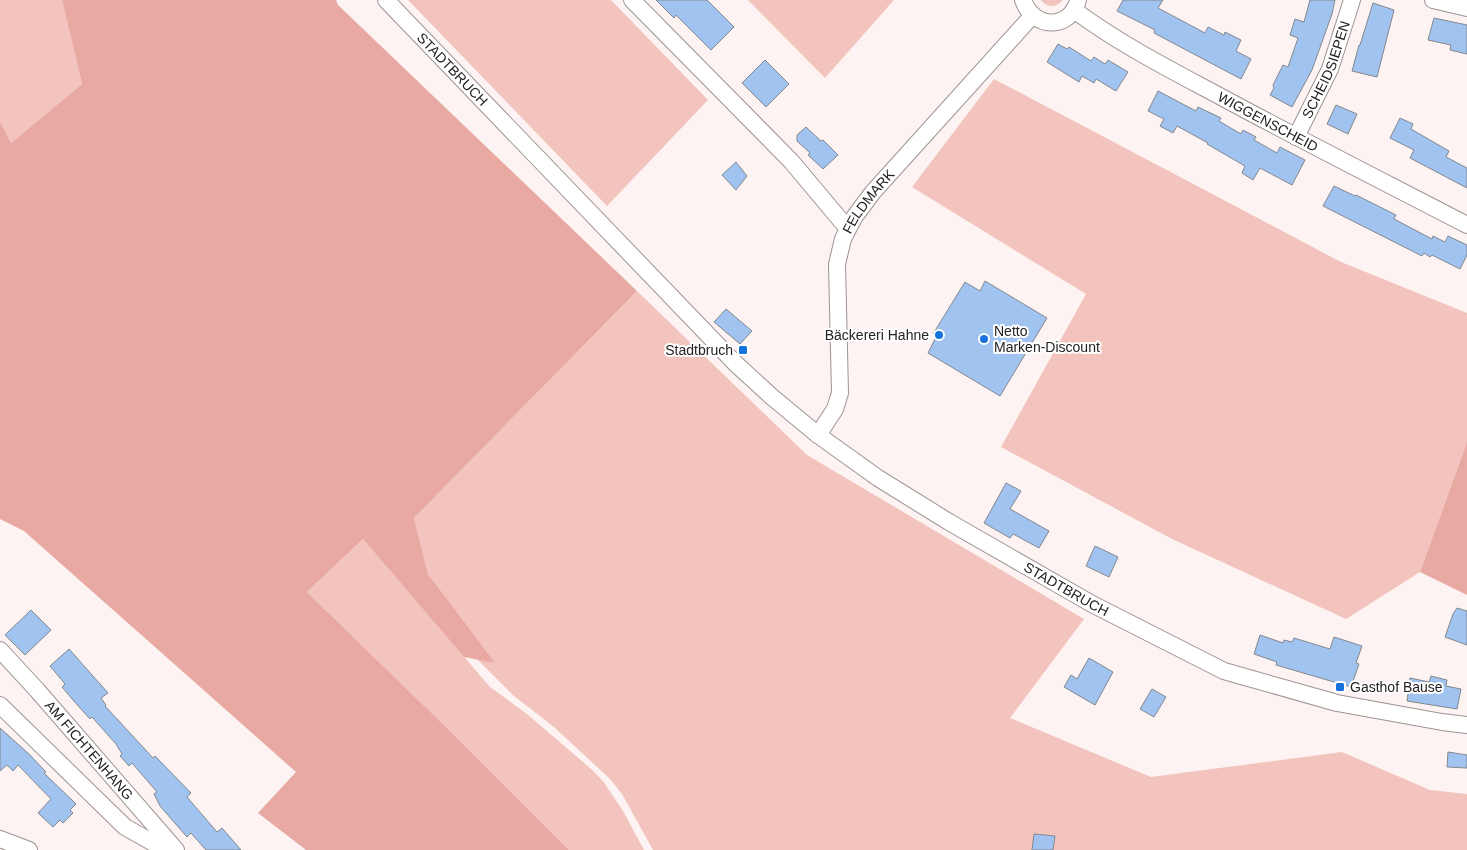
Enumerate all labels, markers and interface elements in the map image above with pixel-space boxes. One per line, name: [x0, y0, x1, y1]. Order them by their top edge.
street label: SCHEIDSIEPEN: [1299, 19, 1353, 121]
street label: STADTBRUCH: [414, 30, 491, 109]
street label: WIGGENSCHEID: [1215, 89, 1321, 155]
street label: FELDMARK: [839, 166, 898, 236]
place label: Netto Marken-Discount: [994, 323, 1100, 355]
place label: Bäckereri Hahne: [825, 327, 929, 343]
marker: Bäckereri Hahne: [933, 329, 945, 341]
marker: Netto Marken-Discount: [978, 333, 990, 345]
place label: Stadtbruch: [665, 342, 733, 358]
marker: Stadtbruch: [737, 344, 749, 356]
street label: STADTBRUCH: [1021, 559, 1111, 619]
place label: Gasthof Bause: [1350, 679, 1443, 695]
marker: Gasthof Bause: [1334, 681, 1346, 693]
street label: AM FICHTENHANG: [42, 697, 137, 803]

